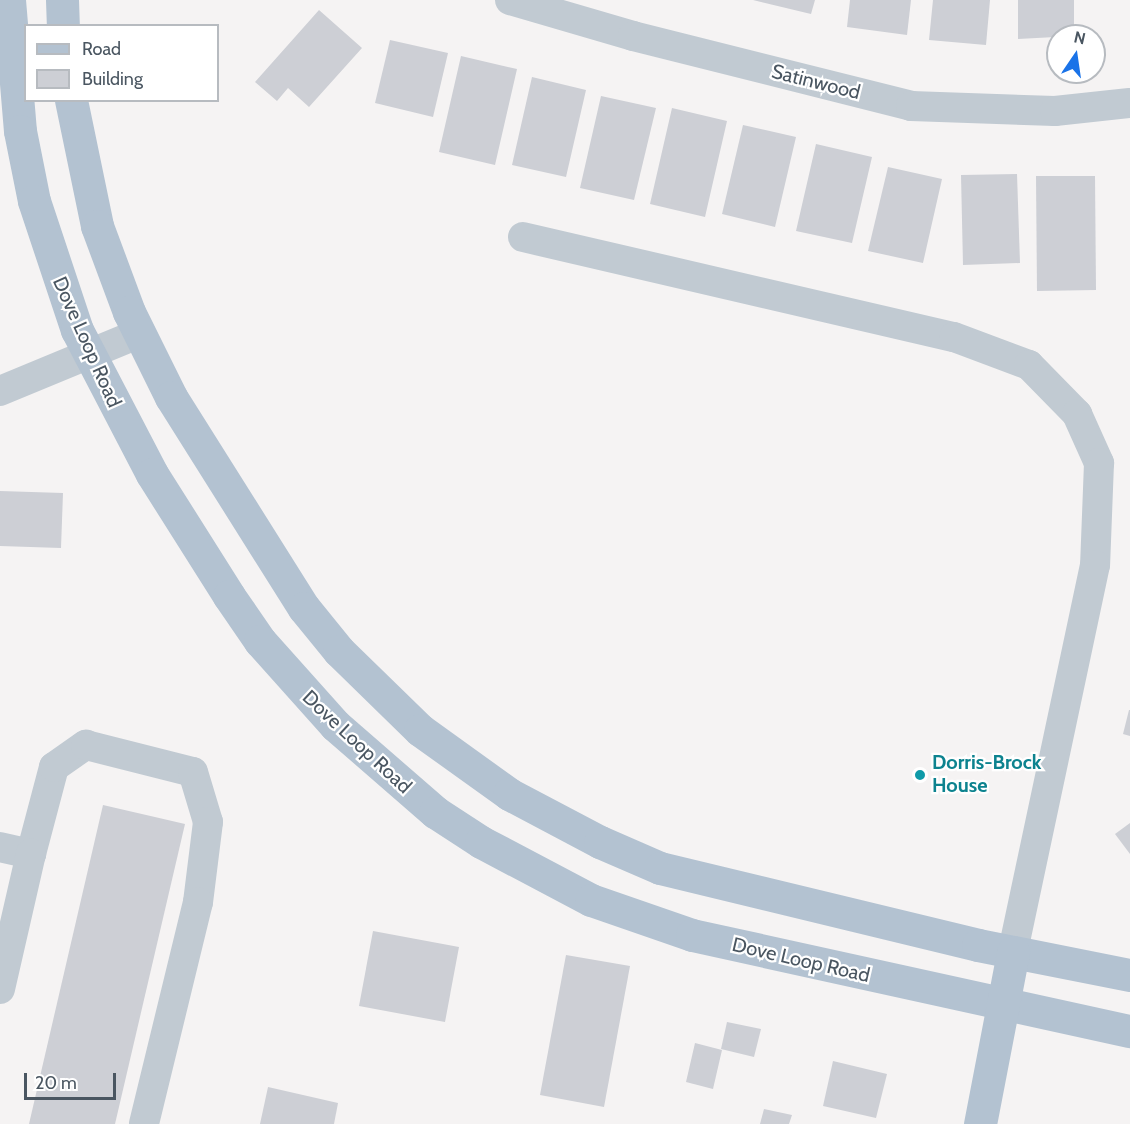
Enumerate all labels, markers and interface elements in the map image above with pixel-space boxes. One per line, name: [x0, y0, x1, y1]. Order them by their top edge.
legend: [24, 24, 219, 102]
north arrow: [1046, 24, 1106, 84]
text: N: [1072, 27, 1087, 48]
text: Road: [82, 38, 121, 60]
street label: Satinwood: [769, 59, 863, 105]
text: Building: [82, 68, 143, 90]
street label: Dove Loop Road: [47, 273, 127, 411]
street label: Dove Loop Road: [297, 685, 417, 799]
place label: Dorris-Brock House: [932, 751, 1042, 798]
marker: Dorris-Brock House: [913, 768, 927, 782]
street label: Dove Loop Road: [730, 933, 872, 987]
scale bar: [27, 1061, 118, 1099]
text: 20 m: [35, 1072, 77, 1094]

